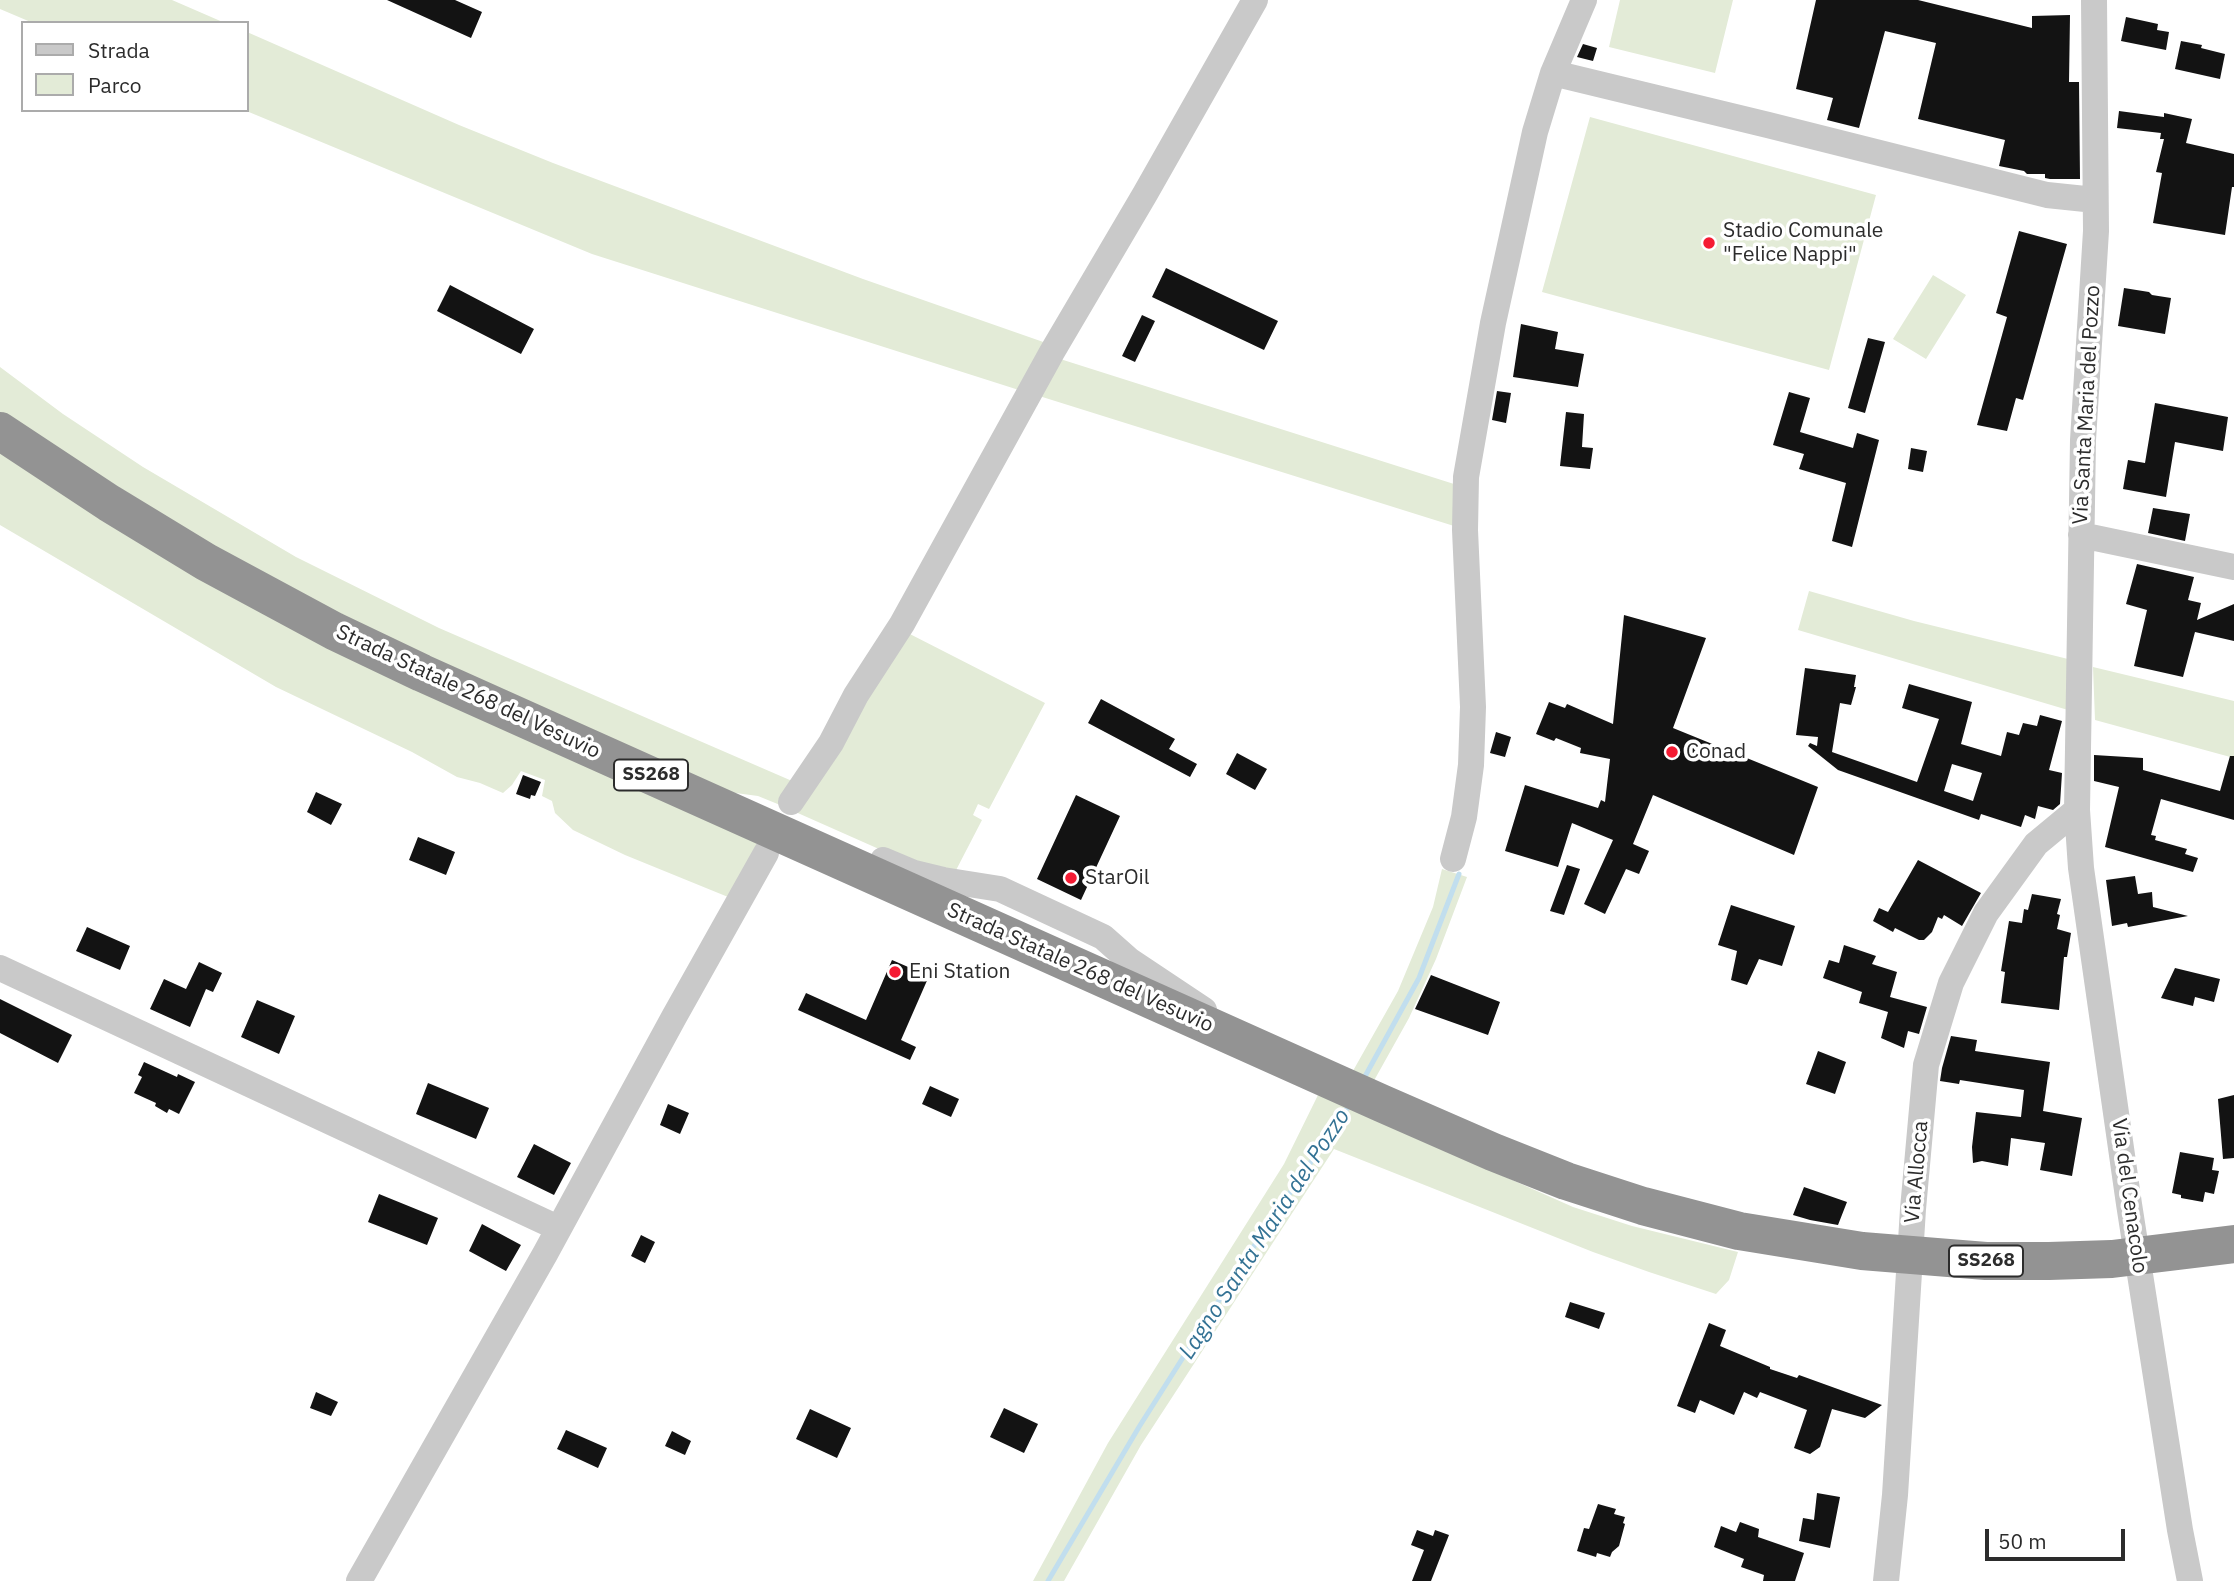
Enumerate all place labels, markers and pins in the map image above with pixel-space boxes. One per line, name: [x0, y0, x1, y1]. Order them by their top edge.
place label: Stadio Comunale "Felice Nappi": [1723, 218, 1883, 268]
marker: Stadio Comunale "Felice Nappi": [1701, 235, 1717, 251]
place label: Conad: [1686, 739, 1746, 765]
marker: Conad: [1664, 744, 1680, 760]
place label: StarOil: [1085, 865, 1150, 891]
marker: StarOil: [1063, 870, 1079, 886]
place label: Eni Station: [909, 959, 1010, 985]
marker: Eni Station: [887, 964, 903, 980]

